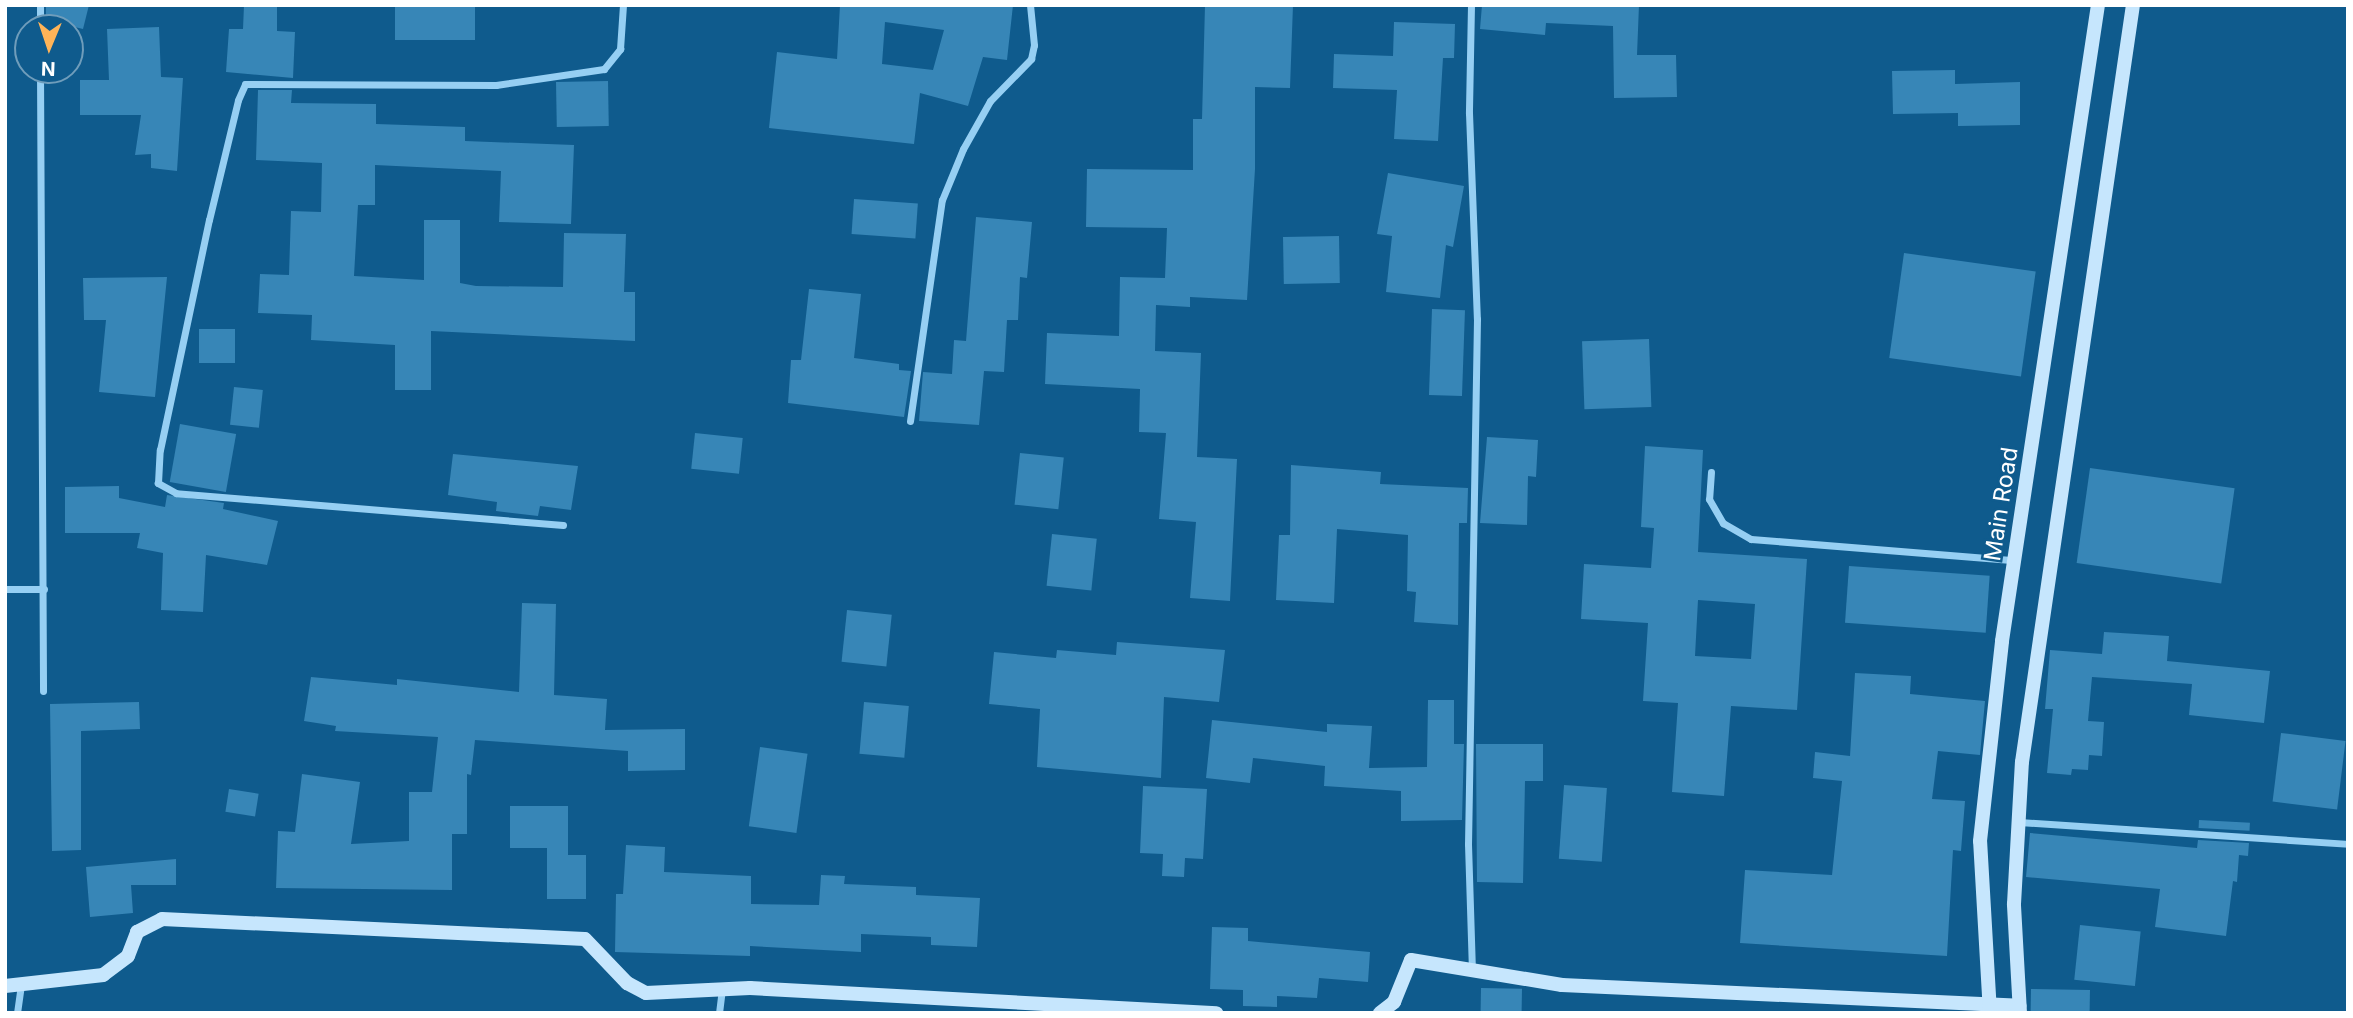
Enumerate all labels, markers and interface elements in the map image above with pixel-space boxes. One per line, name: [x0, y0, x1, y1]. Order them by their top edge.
north arrow: [14, 14, 84, 84]
text: N: [41, 57, 56, 80]
street label: Main Road: [1978, 445, 2024, 563]

